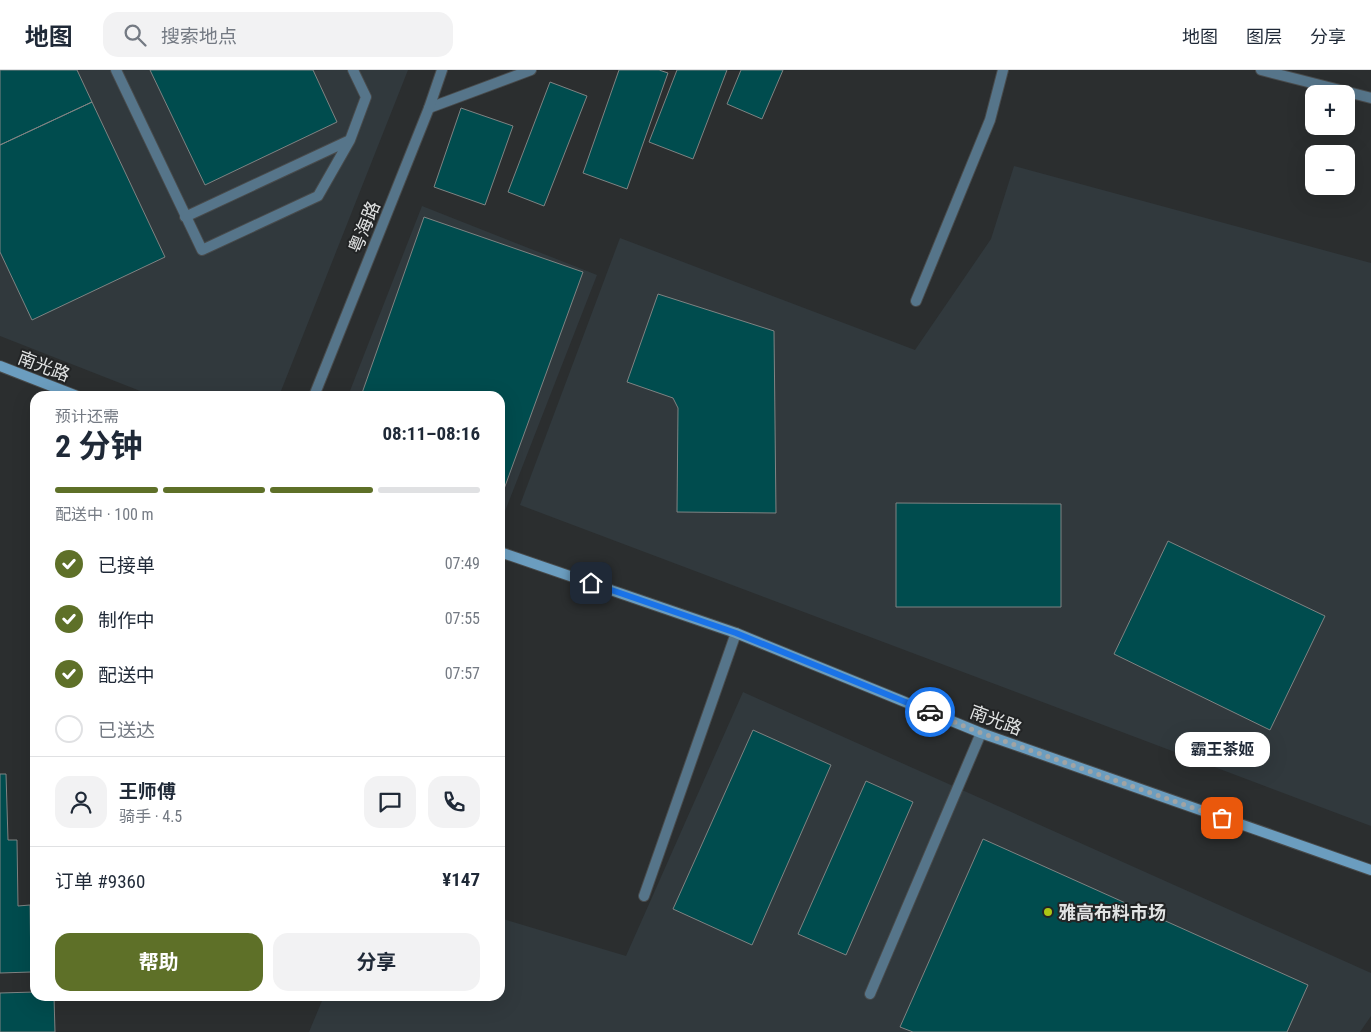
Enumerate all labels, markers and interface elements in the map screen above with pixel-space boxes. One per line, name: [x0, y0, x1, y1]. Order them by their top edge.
search box: [103, 12, 453, 57]
icon: search: [121, 21, 149, 49]
text: 地图: [25, 23, 73, 51]
text: 搜索地点: [161, 25, 237, 48]
text: 地图: [1182, 26, 1218, 47]
text: 图层: [1246, 26, 1282, 47]
text: 分享: [1310, 26, 1346, 47]
map controls: [1305, 85, 1355, 195]
button: +: [1305, 85, 1355, 135]
button: −: [1305, 145, 1355, 195]
street label: 粤海路: [344, 198, 384, 256]
street label: 南光路: [15, 347, 73, 385]
text: 预计还需: [55, 407, 119, 426]
text: 08:11–08:16: [382, 422, 480, 445]
text: 2 分钟: [55, 427, 143, 465]
text: 配送中 · 100 m: [55, 505, 154, 524]
icon: check: [55, 550, 83, 578]
text: 已接单: [98, 554, 155, 577]
text: 07:49: [445, 554, 480, 573]
pin: [570, 562, 612, 604]
icon: home: [577, 569, 605, 597]
icon: check: [55, 605, 83, 633]
text: 制作中: [98, 609, 155, 632]
text: 07:55: [445, 609, 480, 628]
icon: check: [55, 660, 83, 688]
text: 配送中: [98, 664, 155, 687]
text: 07:57: [445, 664, 480, 683]
courier: [905, 687, 955, 737]
icon: car: [916, 698, 944, 726]
street label: 南光路: [967, 701, 1025, 739]
text: 已送达: [98, 719, 155, 742]
callout: 霸王茶姬: [1174, 733, 1270, 768]
text: 霸王茶姬: [1190, 740, 1255, 759]
button: person: [55, 776, 107, 828]
button: chat: [364, 776, 416, 828]
button: phone: [428, 776, 480, 828]
text: 王师傅: [119, 780, 176, 803]
pin: [1201, 797, 1243, 839]
icon: bag: [1208, 804, 1236, 832]
text: 骑手 · 4.5: [119, 807, 182, 826]
text: ¥147: [442, 868, 480, 891]
text: 订单 #9360: [55, 870, 145, 893]
place label: 雅高布料市场: [1058, 902, 1166, 923]
marker: 雅高布料市场: [1042, 906, 1054, 918]
button: 帮助: [55, 933, 263, 991]
button: 分享: [273, 933, 480, 991]

